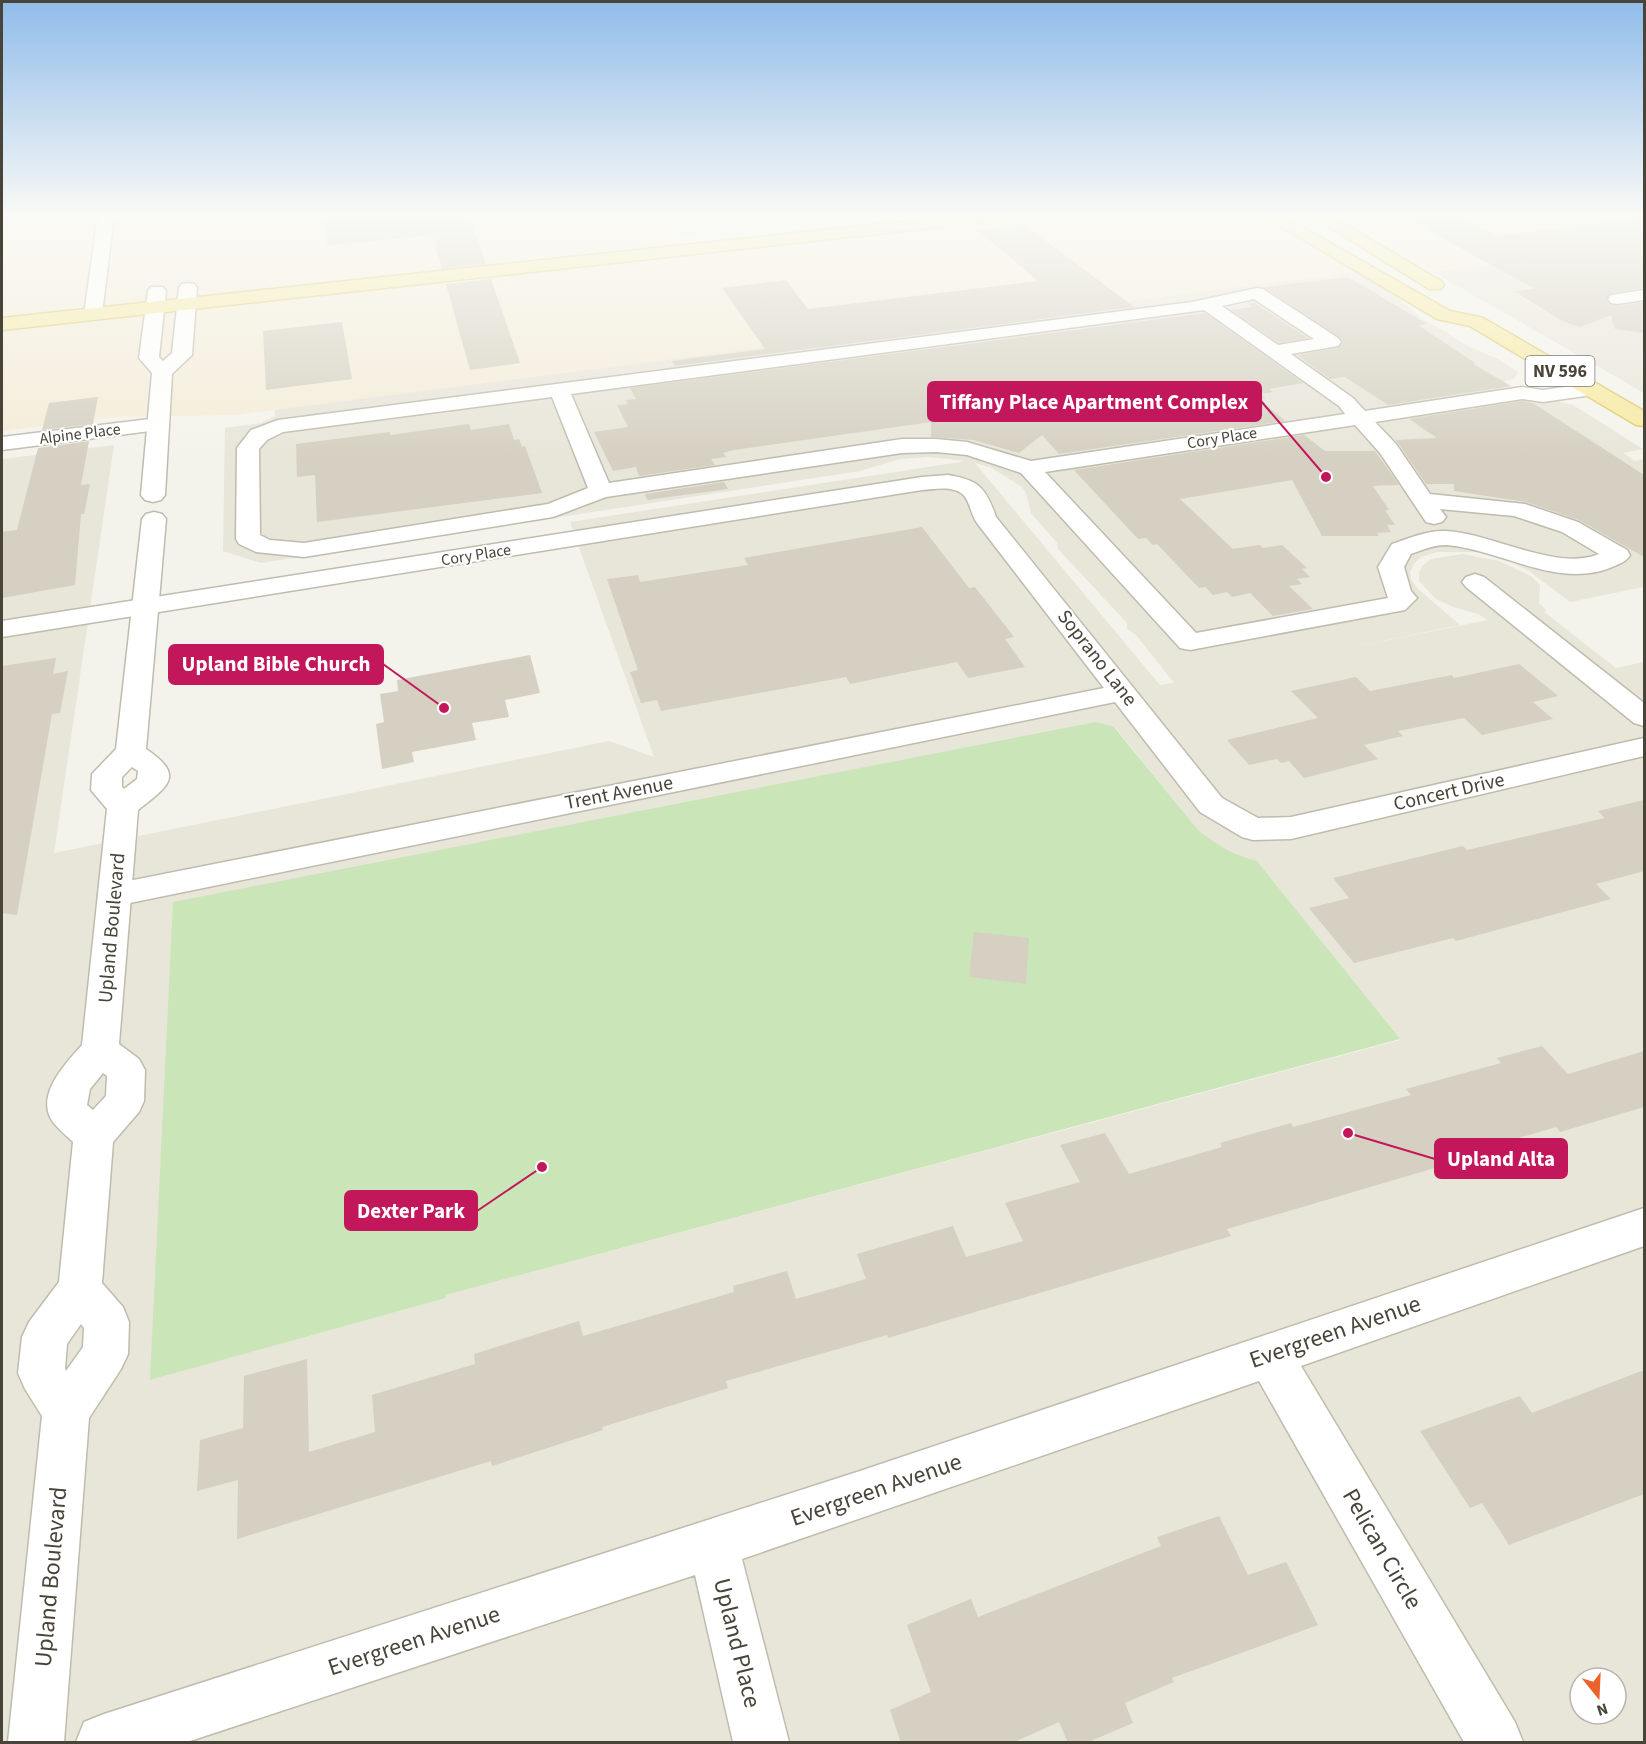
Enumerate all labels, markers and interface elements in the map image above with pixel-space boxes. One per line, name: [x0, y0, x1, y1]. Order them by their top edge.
road number: NV 596: [1526, 356, 1594, 386]
callout: Tiffany Place Apartment Complex: [928, 382, 1261, 421]
text: Tiffany Place Apartment Complex: [940, 387, 1249, 417]
street label: Alpine Place: [38, 418, 122, 450]
street label: Cory Place: [1185, 422, 1259, 454]
street label: Cory Place: [439, 539, 513, 571]
street label: Soprano Lane: [1050, 604, 1144, 712]
callout: Upland Bible Church: [169, 645, 383, 684]
text: Upland Bible Church: [181, 649, 371, 679]
street label: Concert Drive: [1391, 766, 1507, 818]
street label: Trent Avenue: [562, 769, 676, 817]
street label: Upland Boulevard: [91, 852, 133, 1004]
callout: Upland Alta: [1435, 1139, 1567, 1178]
text: Upland Alta: [1447, 1144, 1555, 1174]
callout: Dexter Park: [345, 1191, 477, 1230]
text: Dexter Park: [357, 1196, 465, 1226]
street label: Evergreen Avenue: [1244, 1286, 1426, 1378]
street label: Evergreen Avenue: [785, 1444, 967, 1536]
street label: Pelican Circle: [1333, 1482, 1431, 1616]
street label: Upland Boulevard: [26, 1485, 76, 1669]
street label: Upland Place: [704, 1575, 770, 1711]
street label: Evergreen Avenue: [323, 1597, 505, 1685]
north arrow: [1568, 1666, 1628, 1726]
text: N: [1594, 1697, 1611, 1721]

